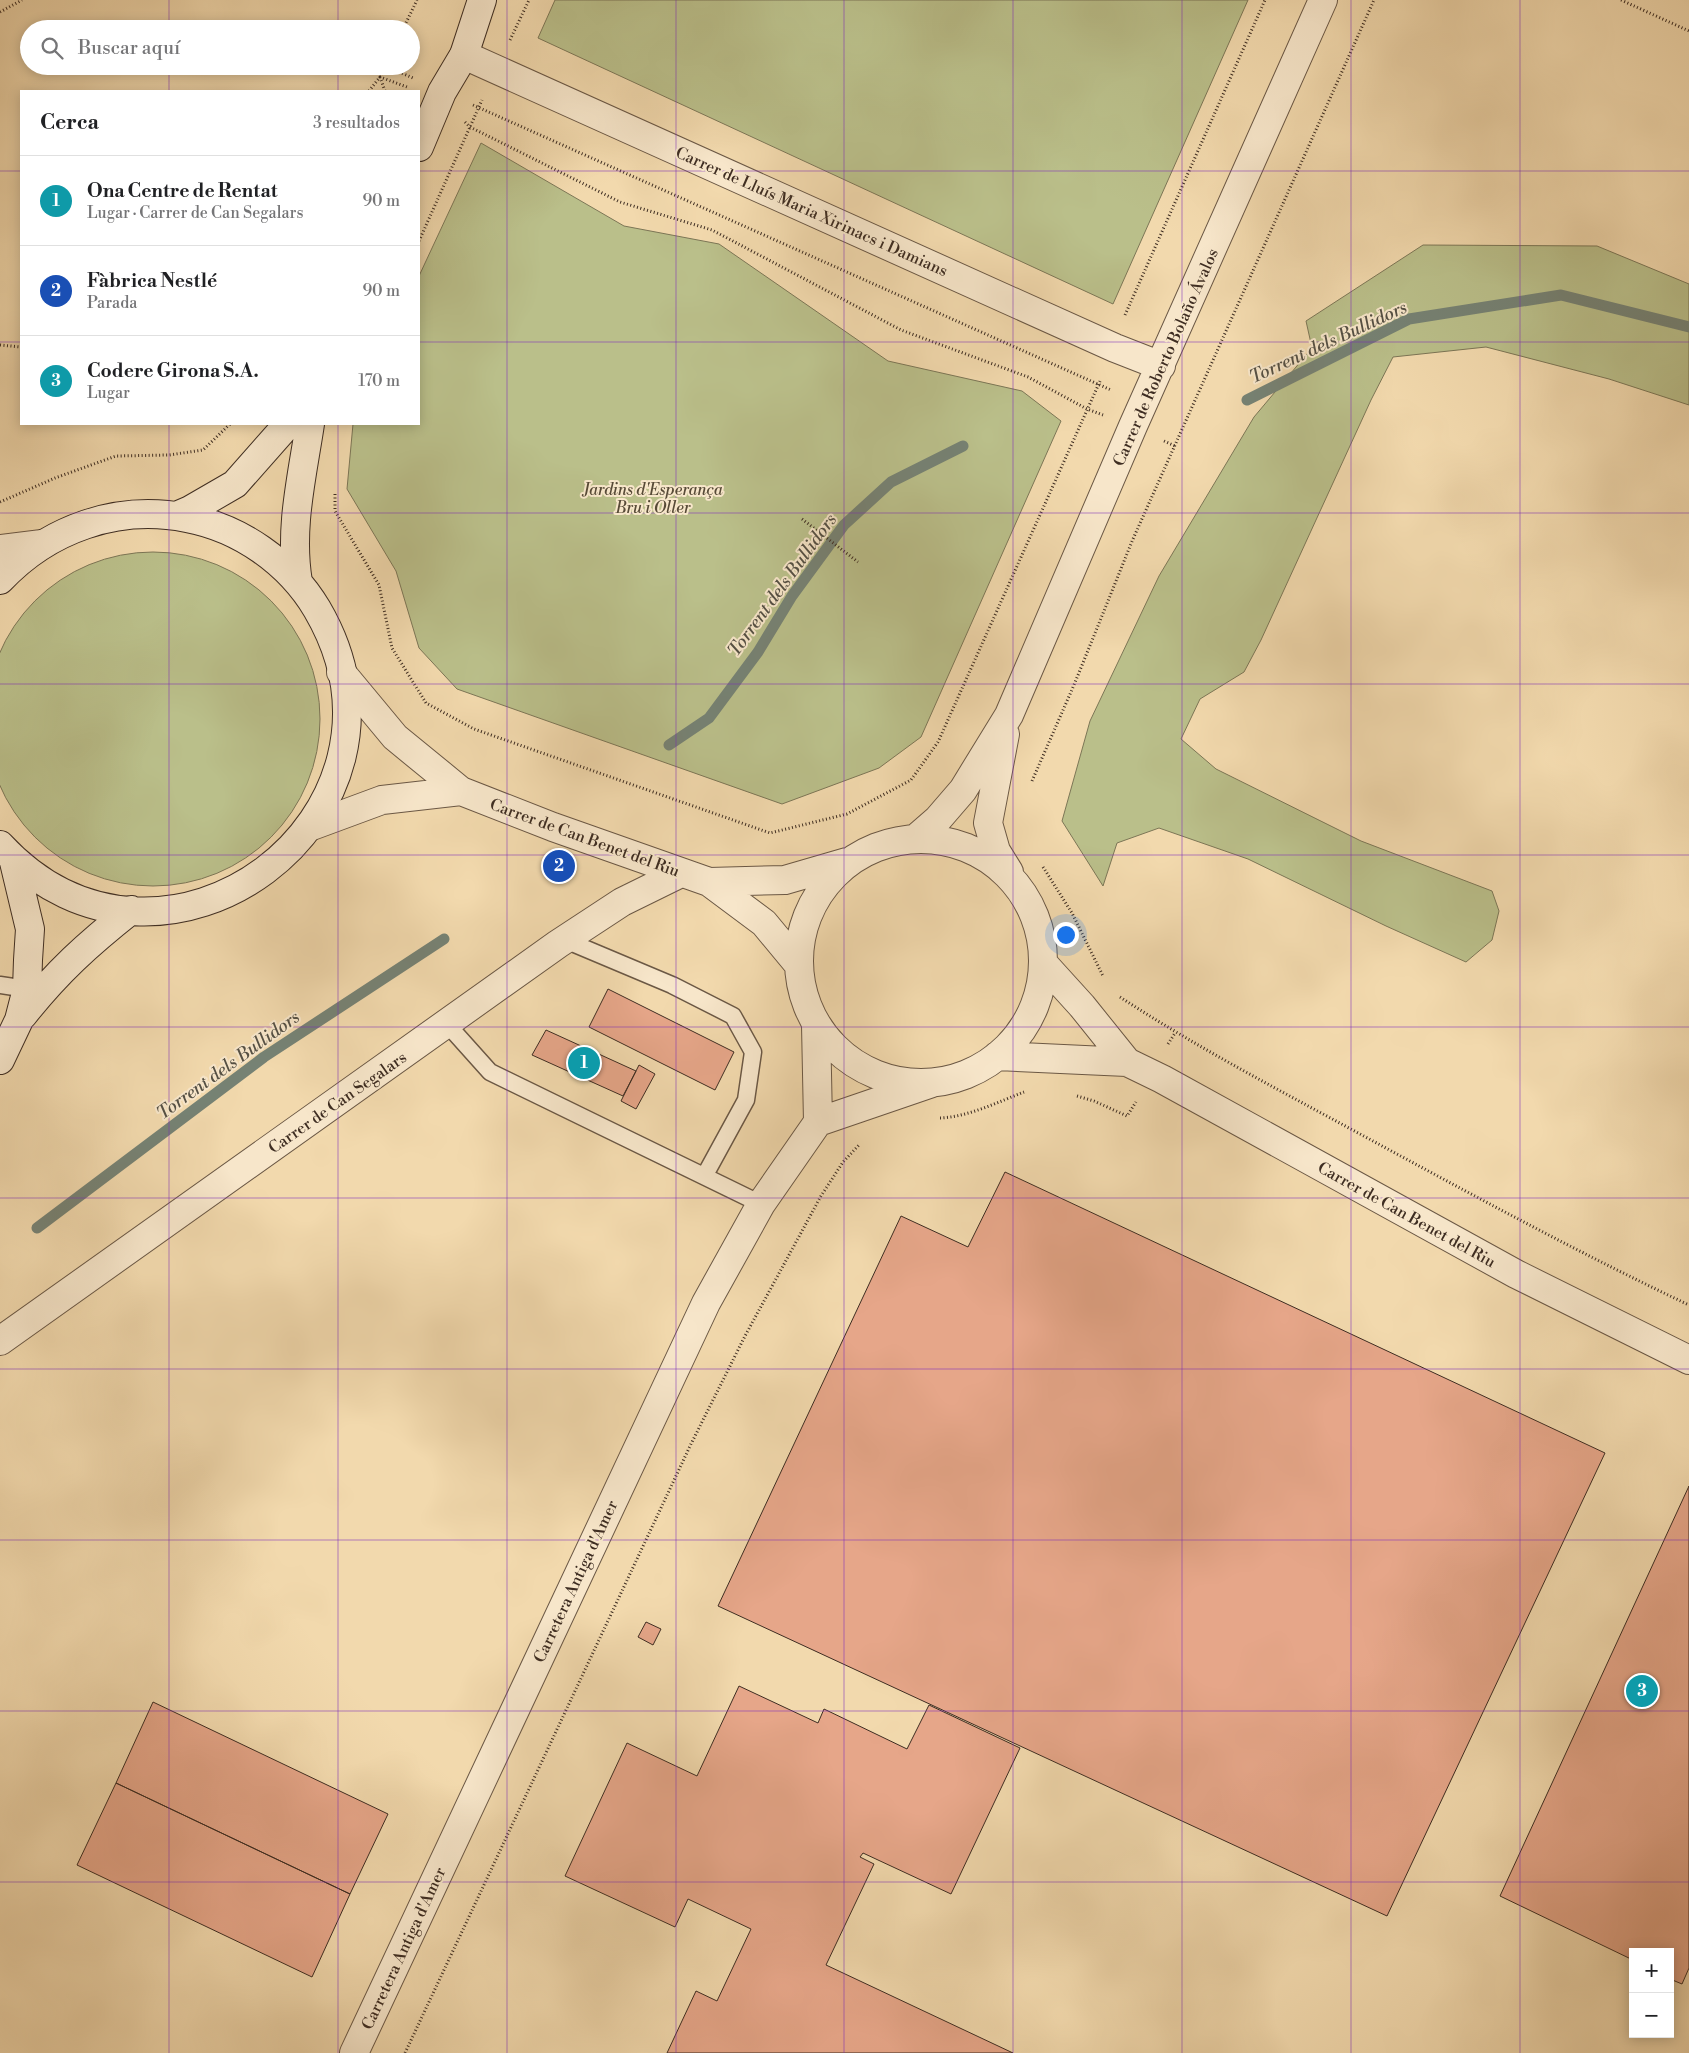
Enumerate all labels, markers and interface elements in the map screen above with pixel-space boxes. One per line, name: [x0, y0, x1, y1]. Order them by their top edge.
search box: [20, 20, 420, 75]
icon: search: [38, 34, 66, 62]
text: Buscar aquí: [78, 36, 180, 60]
text: Cerca: [40, 110, 99, 136]
text: 3 resultados: [313, 113, 400, 133]
street label: Carrer de Lluís Maria Xirinacs i Damians: [672, 143, 951, 281]
text: Ona Centre de Rentat: [87, 179, 278, 203]
text: 1: [52, 191, 60, 211]
text: 90 m: [362, 191, 400, 211]
text: Lugar · Carrer de Can Segalars: [87, 203, 303, 223]
street label: Carrer de Roberto Bolaño Ávalos: [1107, 245, 1223, 469]
text: Fàbrica Nestlé: [87, 269, 217, 293]
text: 2: [51, 281, 61, 301]
text: 90 m: [362, 281, 400, 301]
text: Parada: [87, 293, 137, 313]
water label: Torrent dels Bullidors: [1246, 296, 1411, 389]
text: Codere Girona S.A.: [87, 359, 259, 383]
text: 3: [51, 371, 61, 391]
text: 170 m: [358, 371, 400, 391]
text: Lugar: [87, 383, 130, 403]
park label: Jardins d'Esperança Bru i Oller: [581, 480, 723, 518]
water label: Torrent dels Bullidors: [723, 509, 842, 661]
street label: Carrer de Can Benet del Riu: [487, 794, 682, 882]
pin: 2: [543, 847, 575, 885]
your location: [1053, 922, 1079, 948]
water label: Torrent dels Bullidors: [152, 1006, 304, 1125]
pin: 1: [568, 1044, 600, 1082]
street label: Carrer de Can Segalars: [265, 1048, 411, 1158]
street label: Carrer de Can Benet del Riu: [1314, 1158, 1499, 1272]
street label: Carretera Antiga d'Amer: [529, 1497, 622, 1666]
pin: 3: [1626, 1672, 1658, 1710]
street label: Carretera Antiga d'Amer: [357, 1864, 450, 2033]
map controls: [1629, 1948, 1674, 2038]
button: +: [1629, 1948, 1674, 1993]
button: −: [1629, 1993, 1674, 2038]

